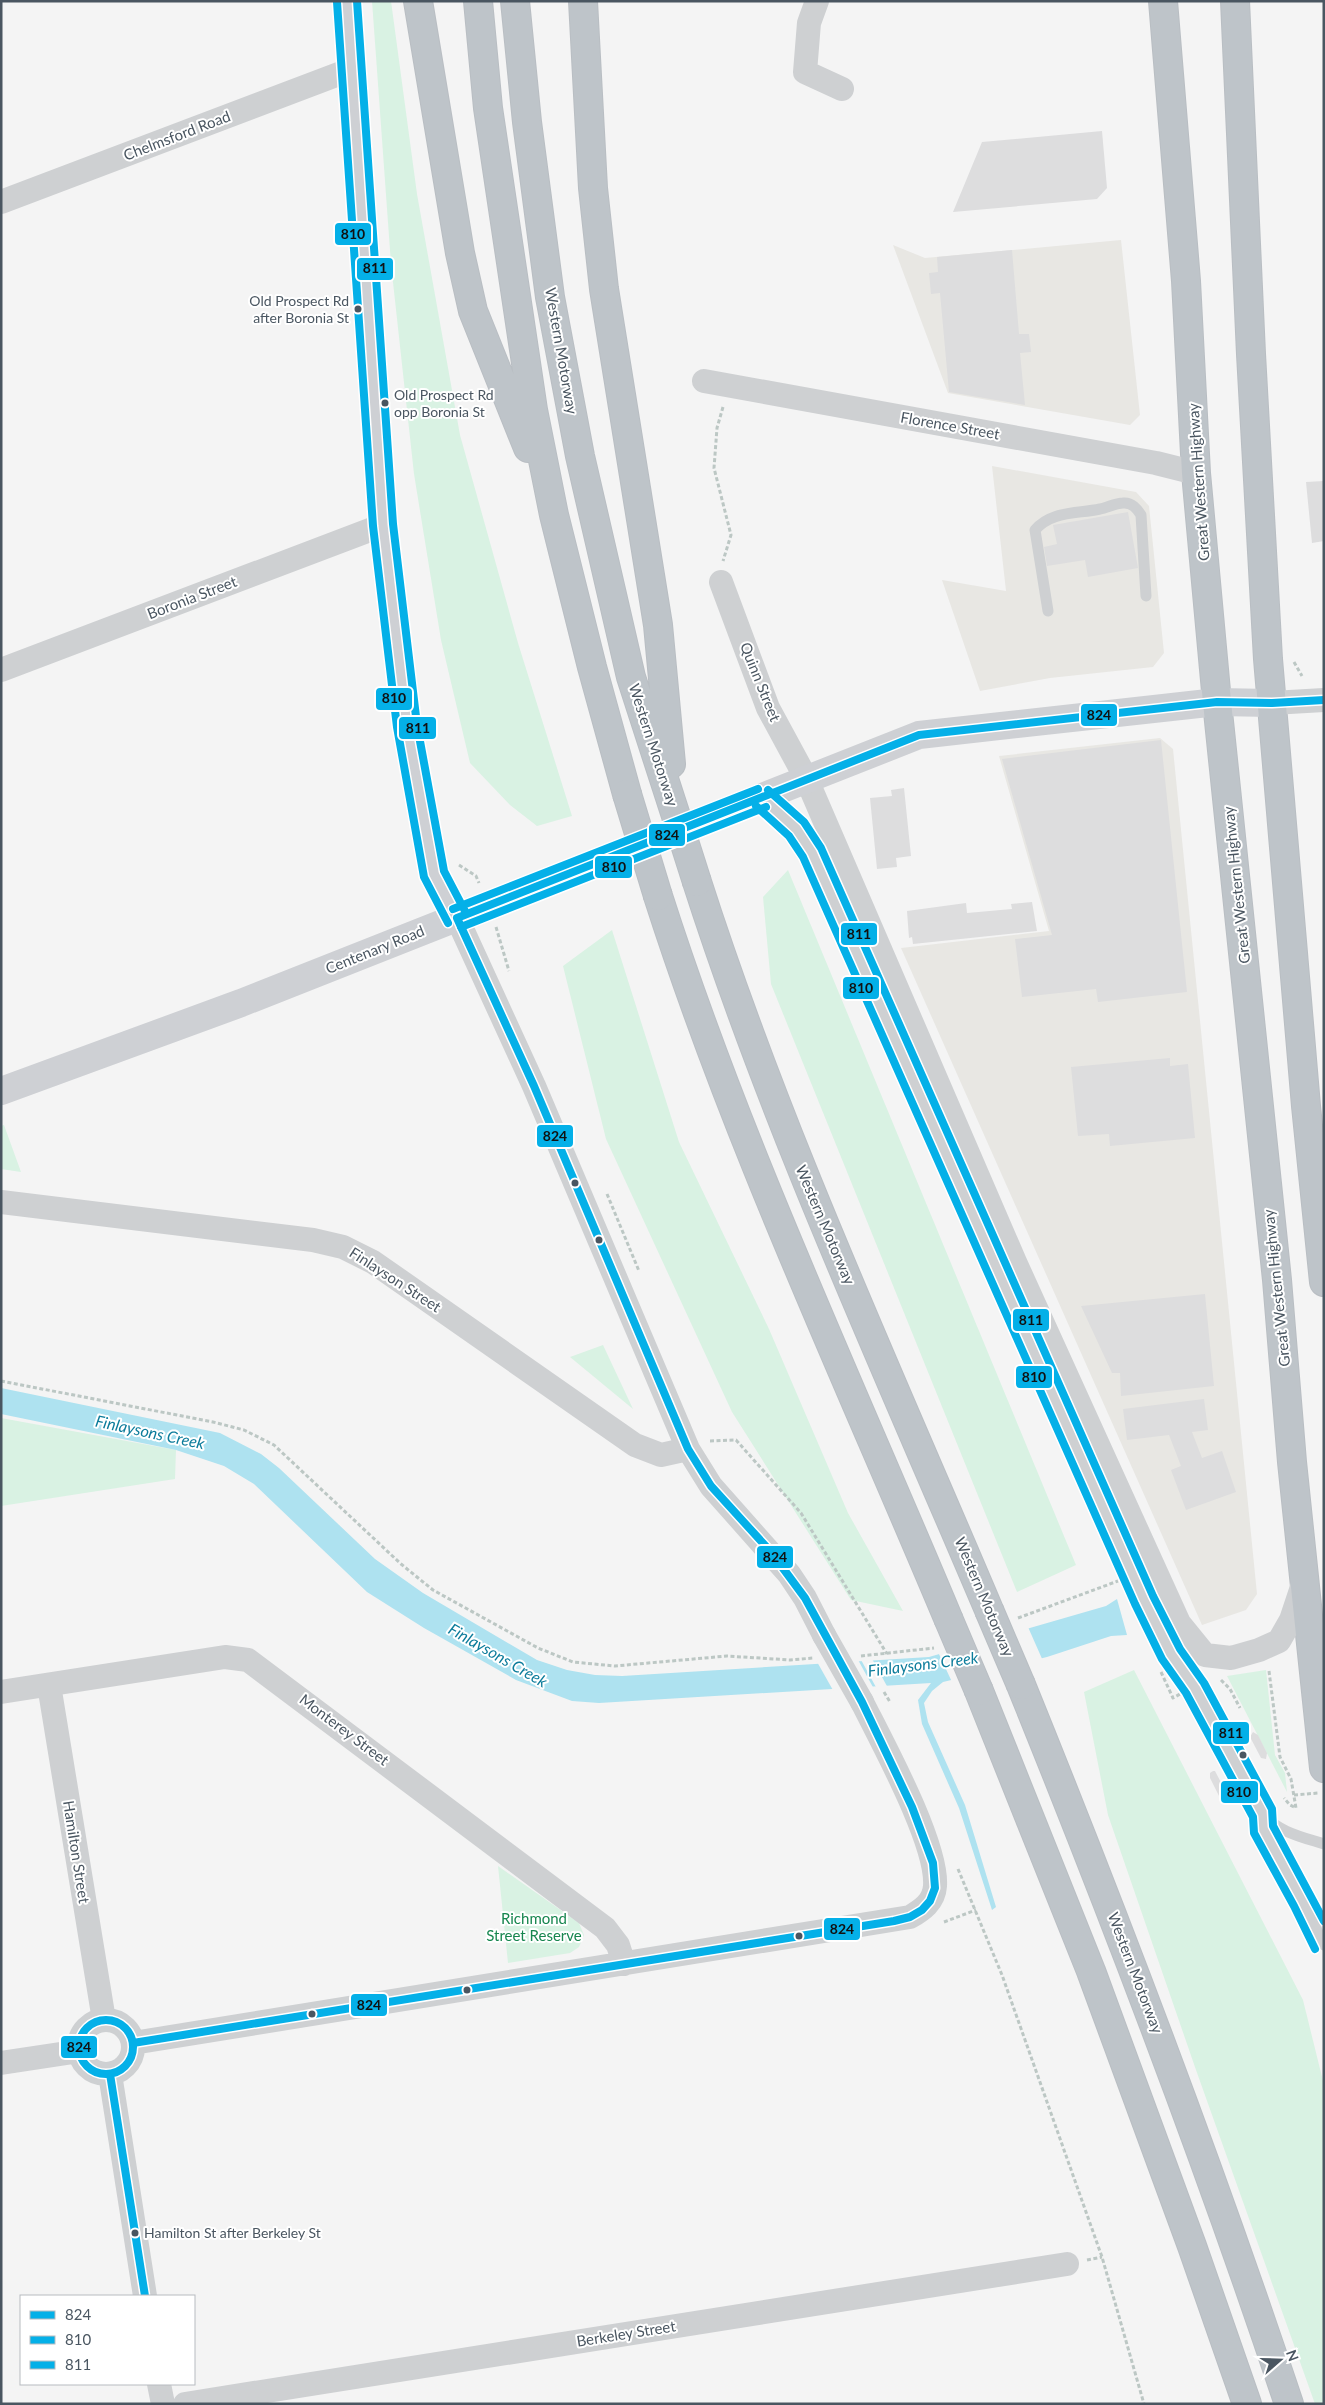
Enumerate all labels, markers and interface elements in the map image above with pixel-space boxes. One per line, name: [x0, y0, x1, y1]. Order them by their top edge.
street label: Chelmsford Road: [121, 106, 233, 164]
line badge: 810: [334, 222, 372, 246]
text: 810: [341, 225, 365, 242]
line badge: 811: [356, 257, 394, 281]
text: 811: [363, 259, 387, 276]
street label: Western Motorway: [542, 286, 582, 416]
place label: Old Prospect Rd after Boronia St: [249, 292, 349, 326]
marker: Old Prospect Rd after Boronia St: [353, 304, 363, 314]
place label: Old Prospect Rd opp Boronia St: [394, 386, 494, 420]
marker: Old Prospect Rd opp Boronia St: [380, 398, 390, 408]
street label: Great Western Highway: [1183, 402, 1212, 562]
street label: Florence Street: [899, 407, 1002, 443]
street label: Boronia Street: [144, 572, 240, 622]
street label: Quinn Street: [737, 639, 785, 724]
street label: Western Motorway: [626, 681, 682, 809]
line badge: 810: [375, 687, 413, 711]
text: 810: [382, 689, 406, 706]
line badge: 824: [1080, 703, 1118, 727]
text: 824: [1087, 706, 1111, 723]
line badge: 811: [398, 716, 437, 740]
text: 811: [406, 719, 430, 736]
street label: Great Western Highway: [1219, 805, 1253, 965]
line badge: 824: [648, 823, 686, 847]
text: 824: [655, 826, 679, 843]
line badge: 810: [594, 855, 633, 879]
text: 810: [602, 858, 626, 875]
street label: Centenary Road: [323, 921, 427, 977]
line badge: 811: [840, 922, 878, 946]
text: 811: [847, 925, 871, 942]
line badge: 810: [842, 976, 880, 1000]
text: 810: [849, 979, 873, 996]
line badge: 824: [536, 1124, 574, 1148]
text: 824: [543, 1127, 567, 1144]
street label: Western Motorway: [793, 1162, 859, 1287]
unlabelled marker: [570, 1178, 580, 1188]
street label: Great Western Highway: [1259, 1208, 1293, 1368]
unlabelled marker: [594, 1235, 604, 1245]
street label: Finlayson Street: [346, 1243, 445, 1316]
line badge: 811: [1012, 1308, 1050, 1332]
text: 811: [1019, 1311, 1043, 1328]
line badge: 810: [1015, 1365, 1053, 1389]
text: 810: [1022, 1368, 1046, 1385]
water label: Finlaysons Creek: [94, 1411, 207, 1452]
street label: Western Motorway: [952, 1534, 1018, 1659]
line badge: 824: [756, 1545, 794, 1569]
text: 824: [763, 1548, 787, 1565]
water label: Finlaysons Creek: [445, 1619, 551, 1691]
water label: Finlaysons Creek: [867, 1647, 980, 1680]
street label: Monterey Street: [296, 1690, 393, 1769]
line badge: 811: [1212, 1721, 1250, 1745]
text: 811: [1219, 1724, 1243, 1741]
unlabelled marker: [1238, 1750, 1248, 1760]
line badge: 810: [1220, 1780, 1259, 1804]
text: 810: [1227, 1783, 1251, 1800]
street label: Hamilton Street: [60, 1799, 94, 1905]
park label: Richmond Street Reserve: [486, 1909, 582, 1944]
street label: Western Motorway: [1105, 1910, 1167, 2036]
line badge: 824: [823, 1917, 861, 1941]
text: 824: [830, 1920, 854, 1937]
unlabelled marker: [794, 1931, 804, 1941]
unlabelled marker: [462, 1985, 472, 1995]
line badge: 824: [350, 1993, 388, 2017]
text: 824: [357, 1996, 381, 2013]
unlabelled marker: [307, 2009, 317, 2019]
line badge: 824: [60, 2035, 98, 2059]
text: 824: [67, 2038, 91, 2055]
place label: Hamilton St after Berkeley St: [144, 2224, 321, 2241]
marker: Hamilton St after Berkeley St: [130, 2228, 140, 2238]
legend: [20, 2295, 195, 2385]
text: 824: [65, 2305, 91, 2323]
street label: Berkeley Street: [575, 2316, 677, 2350]
text: 810: [65, 2330, 91, 2348]
north arrow: [1255, 2335, 1305, 2385]
text: N: [1283, 2347, 1303, 2363]
text: 811: [65, 2355, 91, 2373]

